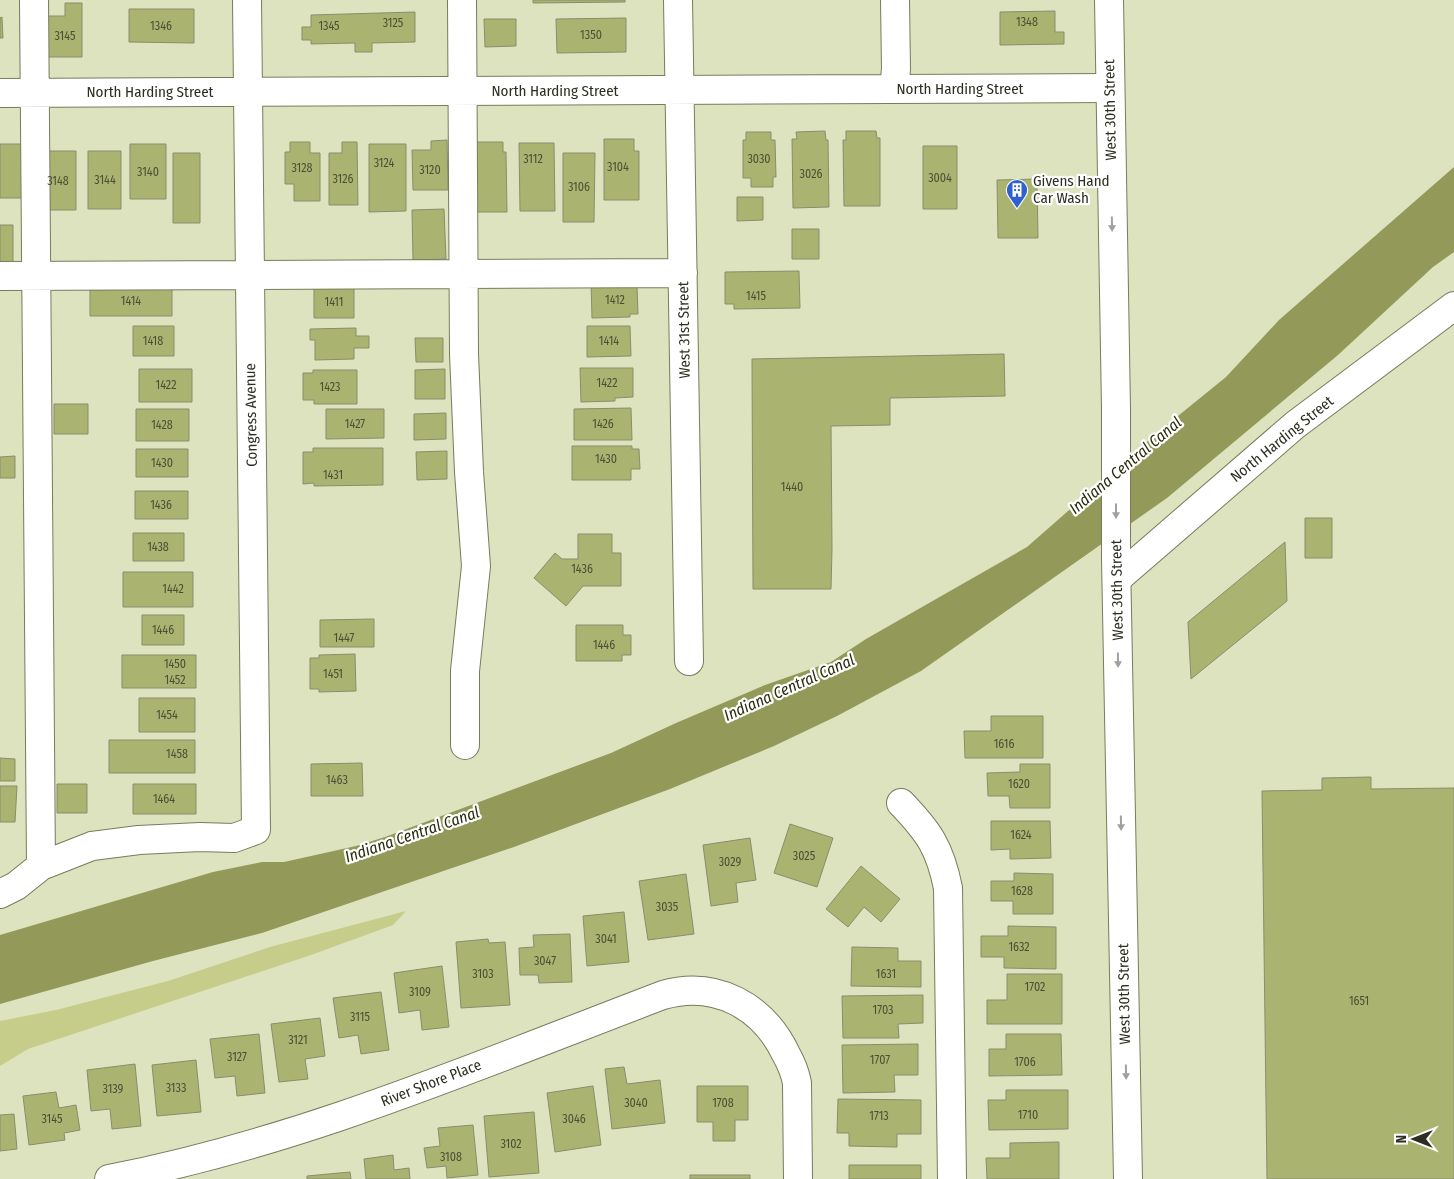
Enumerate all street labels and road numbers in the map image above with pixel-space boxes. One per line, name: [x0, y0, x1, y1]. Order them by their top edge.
street label: West 30th Street: [1100, 59, 1120, 161]
street label: North Harding Street: [896, 80, 1024, 98]
street label: North Harding Street: [491, 82, 619, 100]
street label: North Harding Street: [86, 83, 214, 101]
street label: West 31st Street: [674, 281, 694, 379]
street label: Congress Avenue: [241, 363, 261, 467]
street label: North Harding Street: [1227, 392, 1337, 486]
street label: West 30th Street: [1107, 539, 1127, 641]
street label: West 30th Street: [1114, 943, 1134, 1045]
street label: River Shore Place: [378, 1056, 484, 1110]

